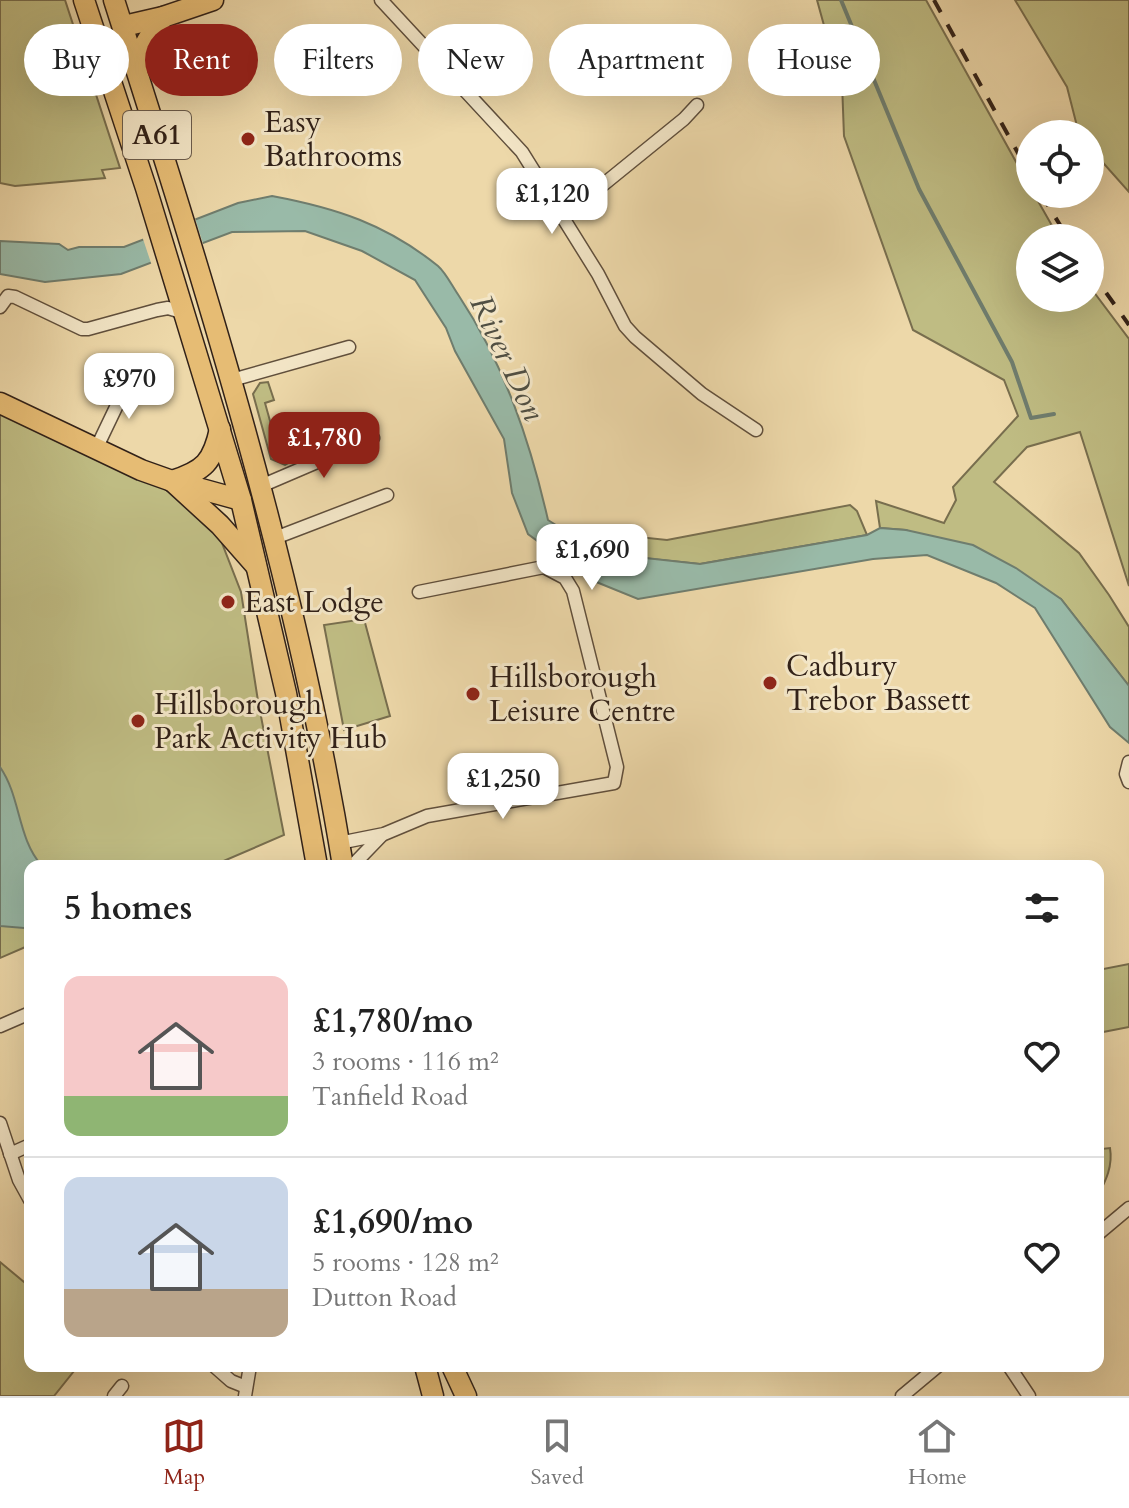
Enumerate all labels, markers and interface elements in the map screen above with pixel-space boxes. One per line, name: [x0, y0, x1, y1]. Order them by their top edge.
chip: Buy: [24, 24, 129, 96]
chip: Rent: [145, 24, 258, 96]
chip: Filters: [274, 24, 402, 96]
chip: New: [418, 24, 533, 96]
chip: Apartment: [549, 24, 732, 96]
chip: House: [748, 24, 880, 96]
place label: Easy Bathrooms: [264, 102, 402, 177]
road number: A61: [123, 111, 191, 159]
map controls: [1016, 120, 1104, 312]
button: locate: [1016, 120, 1104, 208]
marker: Easy Bathrooms: [239, 130, 257, 148]
pin: £1,120: [487, 168, 617, 236]
text: £1,120: [515, 176, 589, 211]
button: layers: [1016, 224, 1104, 312]
water label: River Don: [459, 288, 555, 428]
pin: £970: [82, 353, 176, 421]
text: £970: [102, 361, 156, 396]
pin: £1,780: [259, 412, 389, 480]
text: £1,780: [287, 420, 361, 455]
pin: £1,690: [527, 524, 657, 592]
text: £1,690: [555, 532, 629, 567]
place label: East Lodge: [244, 582, 384, 623]
marker: East Lodge: [219, 593, 237, 611]
place label: Cadbury Trebor Bassett: [786, 646, 970, 721]
place label: Hillsborough Leisure Centre: [489, 657, 676, 732]
marker: Cadbury Trebor Bassett: [761, 674, 779, 692]
place label: Hillsborough Park Activity Hub: [154, 684, 387, 759]
marker: Hillsborough Leisure Centre: [464, 685, 482, 703]
marker: Hillsborough Park Activity Hub: [129, 712, 147, 730]
pin: £1,250: [438, 753, 568, 821]
text: £1,250: [466, 761, 540, 796]
text: 5 homes: [64, 885, 192, 931]
icon: filters: [1020, 886, 1064, 930]
text: £1,780/mo: [312, 998, 473, 1044]
icon: home: [128, 1008, 224, 1104]
icon: heart: [1020, 1034, 1064, 1078]
text: 3 rooms · 116 m²: [312, 1044, 499, 1079]
text: Tanfield Road: [312, 1079, 468, 1114]
text: £1,690/mo: [312, 1199, 473, 1245]
icon: home: [128, 1209, 224, 1305]
icon: heart: [1020, 1235, 1064, 1279]
text: 5 rooms · 128 m²: [312, 1245, 499, 1280]
text: Dutton Road: [312, 1280, 457, 1315]
tab: Map: [162, 1414, 206, 1492]
tab: Saved: [530, 1414, 584, 1492]
tab: Home: [908, 1414, 967, 1492]

